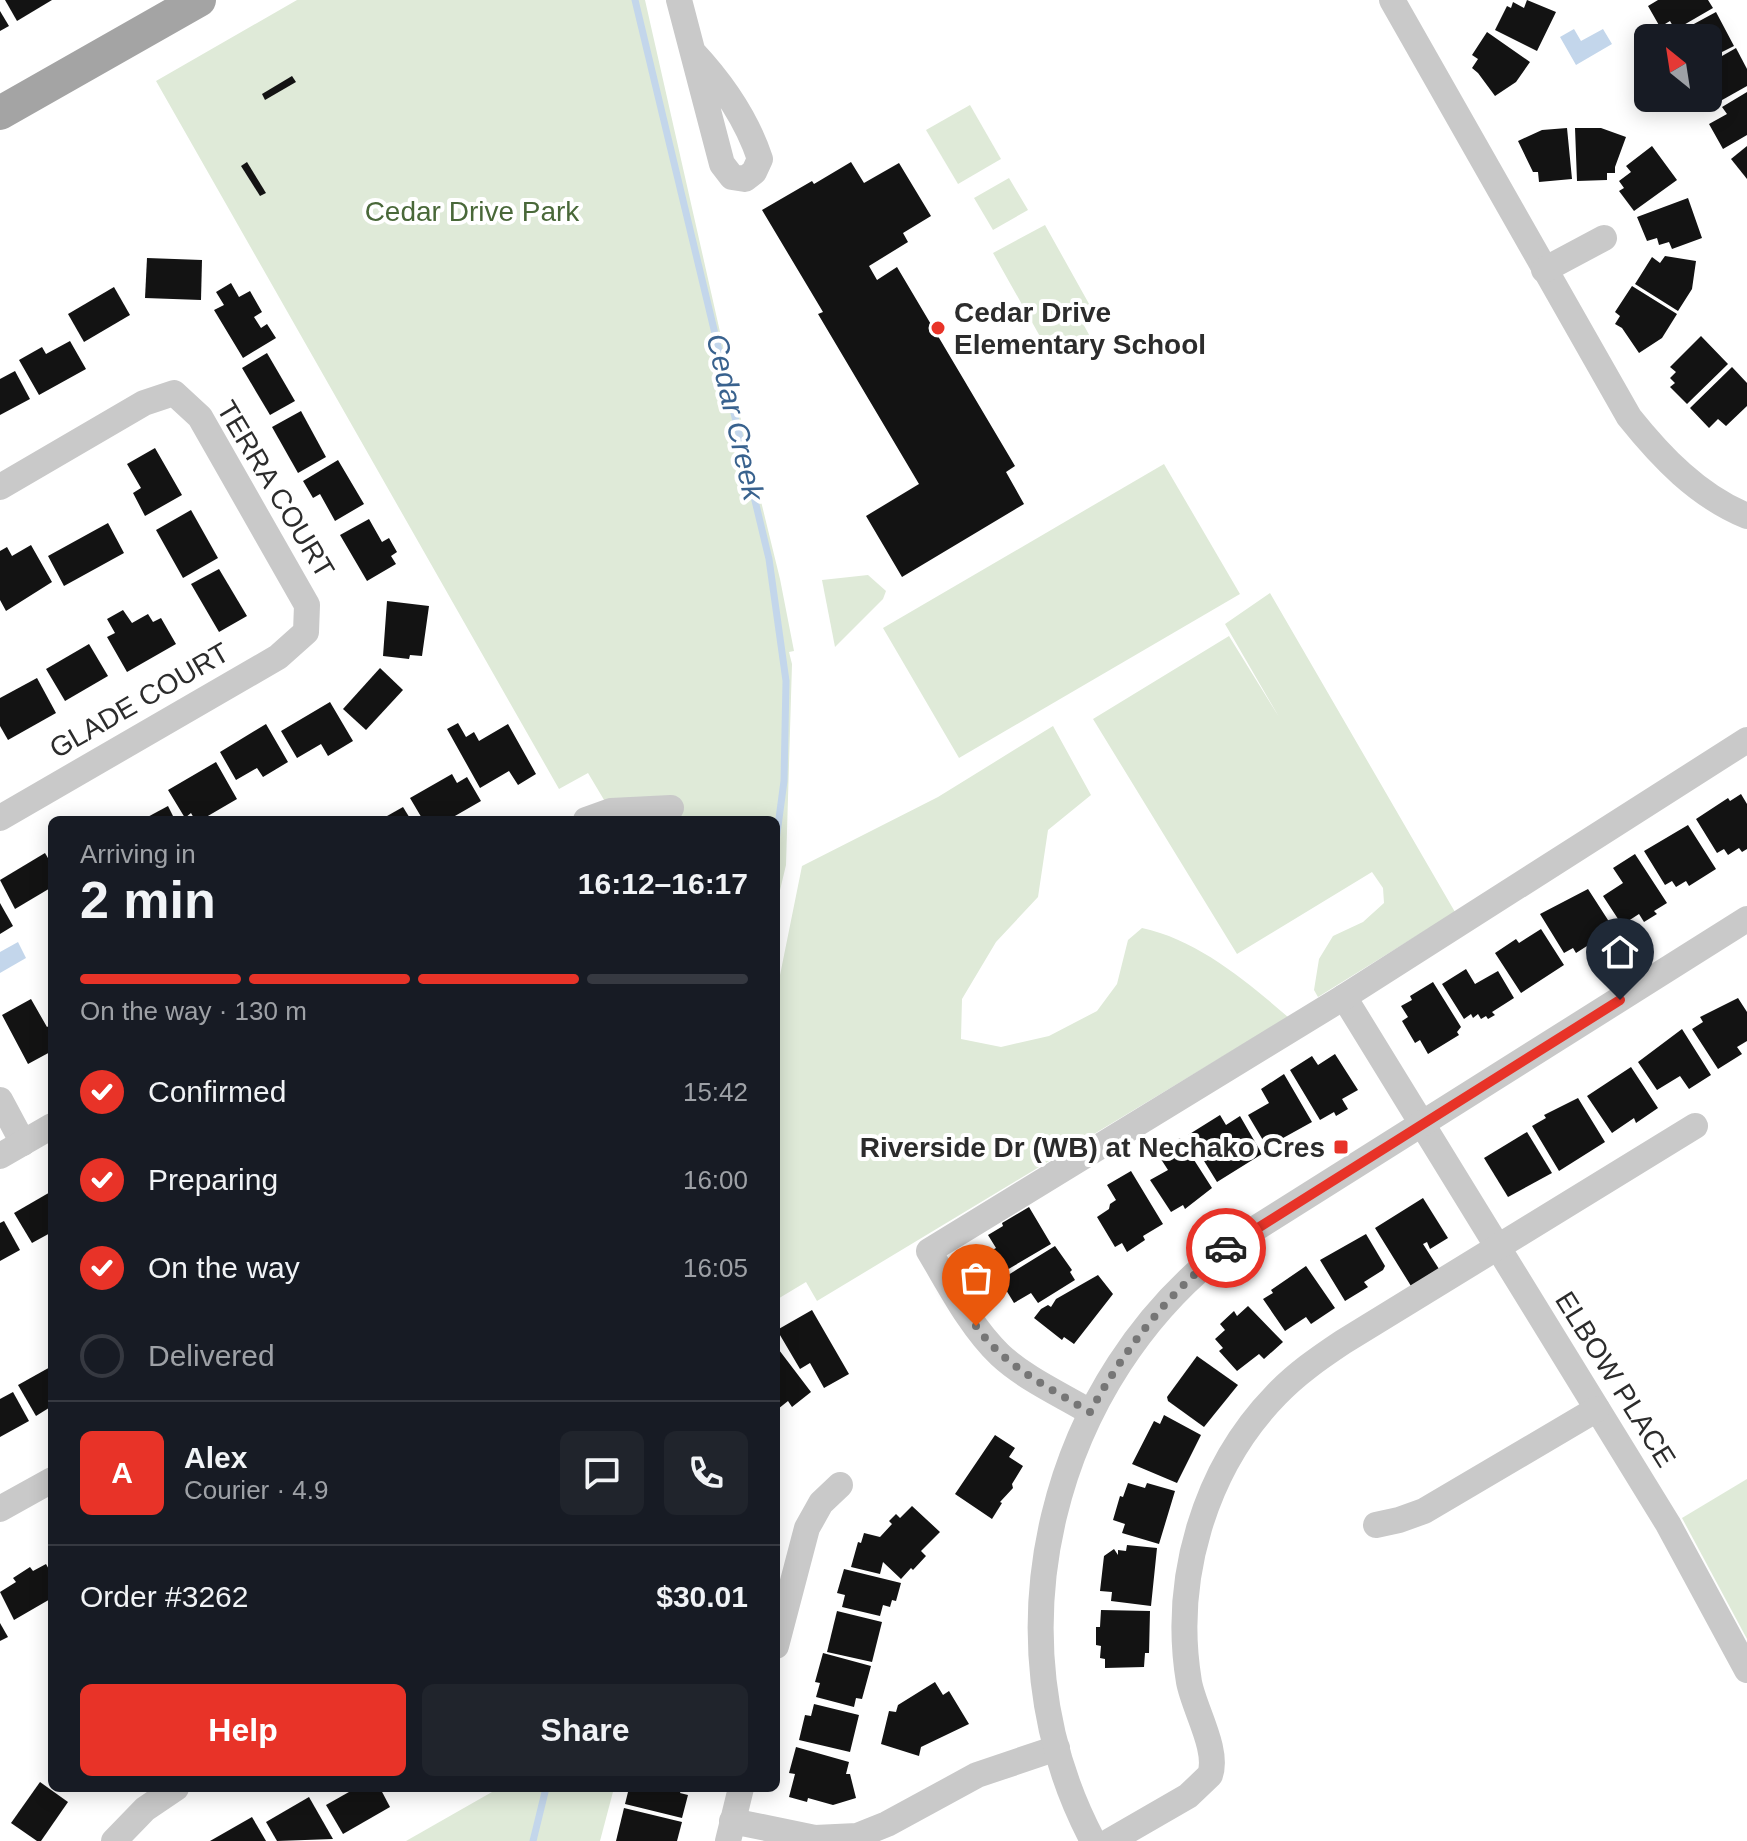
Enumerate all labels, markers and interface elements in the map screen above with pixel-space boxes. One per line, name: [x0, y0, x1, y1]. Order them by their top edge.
north arrow: [1634, 24, 1722, 112]
map controls: [1634, 24, 1722, 112]
park label: Cedar Drive Park: [365, 196, 580, 227]
place label: Cedar Drive Elementary School: [954, 297, 1206, 360]
marker: Cedar Drive Elementary School: [929, 319, 947, 337]
water label: Cedar Creek: [700, 330, 771, 505]
street label: TERRA COURT: [211, 395, 340, 583]
street label: GLADE COURT: [44, 637, 234, 764]
text: Arriving in: [80, 839, 196, 869]
text: 16:12–16:17: [578, 867, 748, 900]
text: 2 min: [80, 871, 216, 929]
pin: [1586, 918, 1654, 1000]
icon: home: [1598, 930, 1642, 974]
text: On the way · 130 m: [80, 996, 307, 1026]
icon: check: [80, 1070, 124, 1114]
text: Confirmed: [148, 1075, 286, 1108]
text: 15:42: [683, 1077, 748, 1107]
place label: Riverside Dr (WB) at Nechako Cres: [860, 1132, 1325, 1163]
marker: Riverside Dr (WB) at Nechako Cres: [1332, 1138, 1350, 1156]
icon: check: [80, 1158, 124, 1202]
text: Preparing: [148, 1163, 278, 1196]
text: 16:00: [683, 1165, 748, 1195]
courier: [1186, 1208, 1266, 1288]
icon: car: [1204, 1226, 1248, 1270]
pin: [942, 1244, 1010, 1326]
icon: check: [80, 1246, 124, 1290]
text: On the way: [148, 1251, 300, 1284]
text: 16:05: [683, 1253, 748, 1283]
icon: bag: [954, 1256, 998, 1300]
street label: ELBOW PLACE: [1549, 1286, 1682, 1473]
text: Delivered: [148, 1339, 275, 1372]
button: chat: [560, 1431, 644, 1515]
button: phone: [664, 1431, 748, 1515]
text: Alex: [184, 1441, 247, 1474]
text: A: [111, 1456, 133, 1489]
text: Courier · 4.9: [184, 1475, 329, 1505]
text: Order #3262: [80, 1580, 248, 1613]
text: $30.01: [656, 1580, 748, 1613]
button: Help: [80, 1684, 406, 1776]
button: Share: [422, 1684, 748, 1776]

